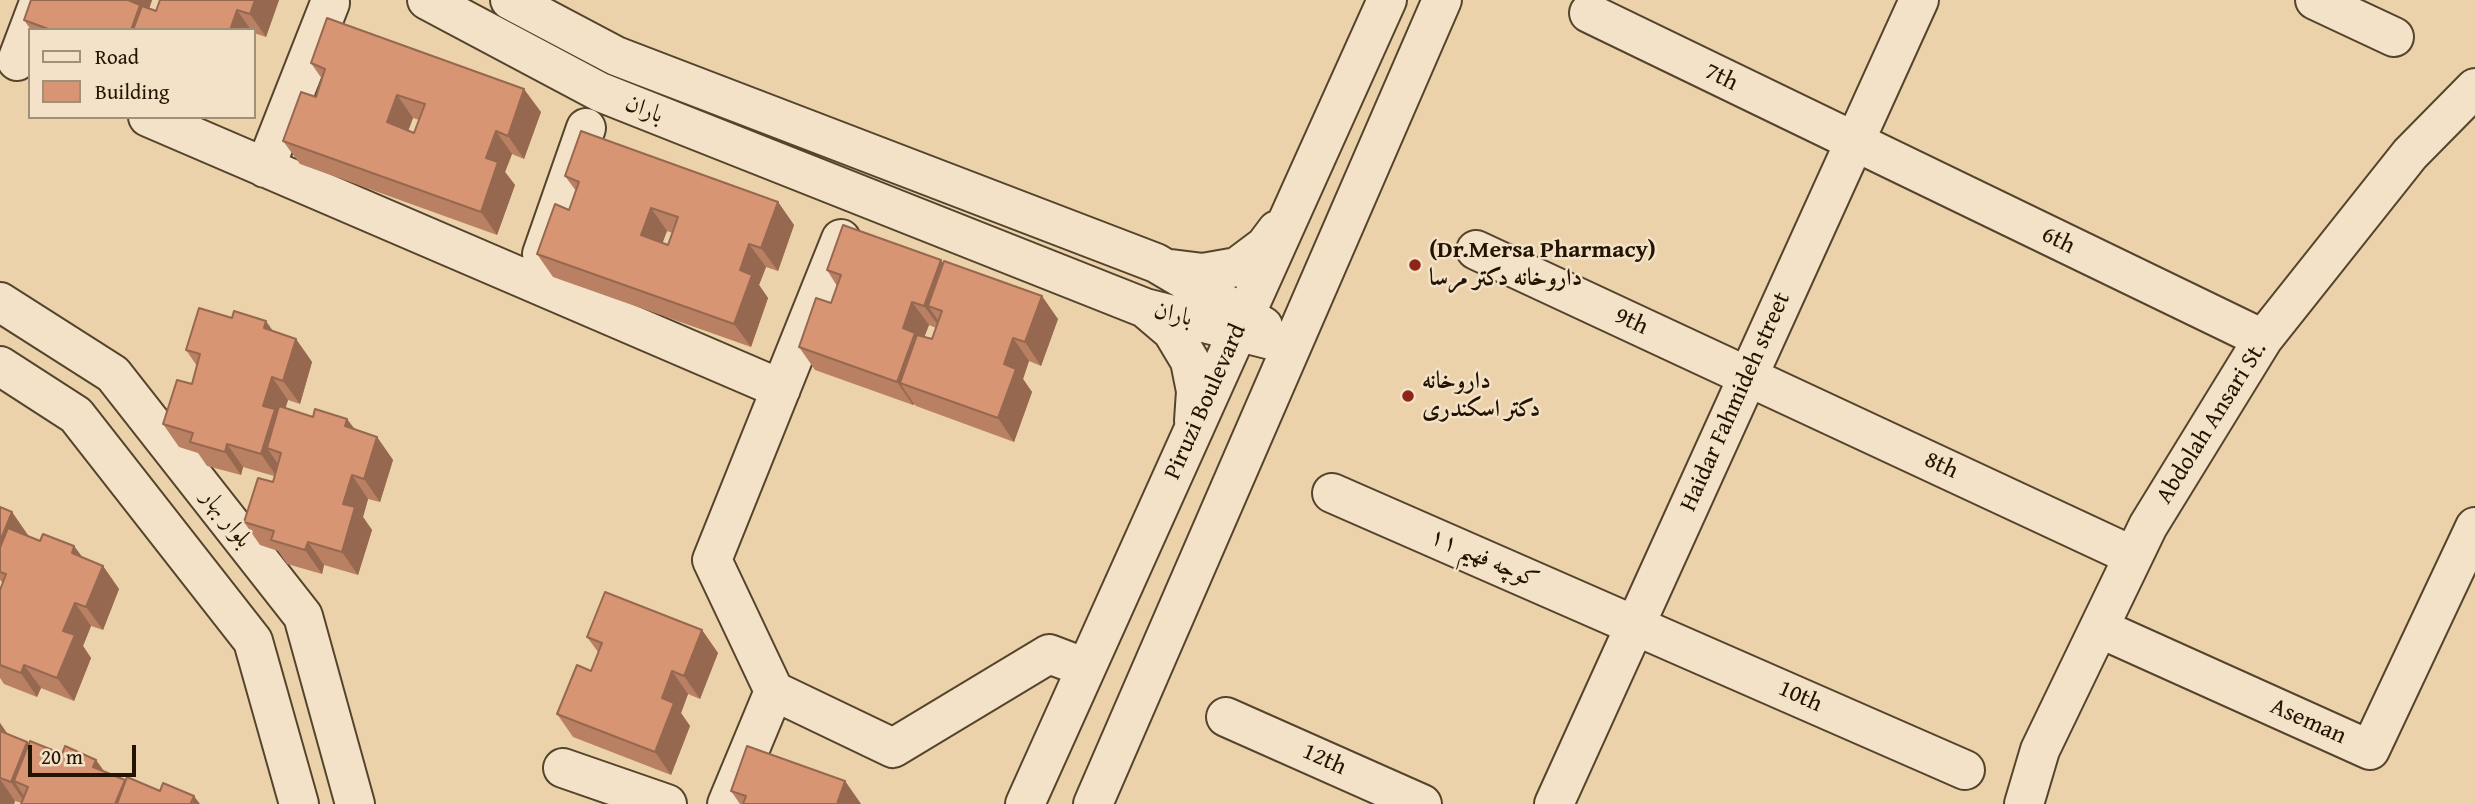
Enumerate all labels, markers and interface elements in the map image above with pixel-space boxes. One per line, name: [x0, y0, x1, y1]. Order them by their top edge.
legend: [28, 28, 256, 119]
text: Road: [95, 41, 139, 72]
street label: 7th: [1700, 58, 1742, 98]
text: Building: [95, 76, 169, 107]
street label: باران: [621, 89, 667, 131]
street label: 6th: [2037, 221, 2079, 261]
place label: (Dr.Mersa Pharmacy) داروخانه دکتر مرسا: [1429, 237, 1656, 293]
marker: (Dr.Mersa Pharmacy) داروخانه دکتر مرسا: [1407, 257, 1423, 273]
street label: Haidar Fahmideh street: [1675, 288, 1797, 516]
street label: باران: [1151, 296, 1195, 334]
street label: 9th: [1610, 302, 1652, 342]
street label: Piruzi Boulevard: [1159, 320, 1253, 484]
street label: Abdolah Ansari St.: [2151, 337, 2273, 509]
place label: داروخانه دکتر اسکندری: [1422, 368, 1540, 424]
marker: داروخانه دکتر اسکندری: [1400, 388, 1416, 404]
street label: 8th: [1920, 446, 1962, 486]
street label: بلوار بهار: [194, 484, 258, 554]
street label: کوچه فهیم ۱۱: [1425, 522, 1543, 596]
street label: 10th: [1774, 675, 1826, 719]
street label: Aseman: [2266, 693, 2350, 751]
scale bar: [32, 730, 140, 774]
street label: 12th: [1298, 738, 1350, 782]
text: 20 m: [41, 741, 83, 772]

